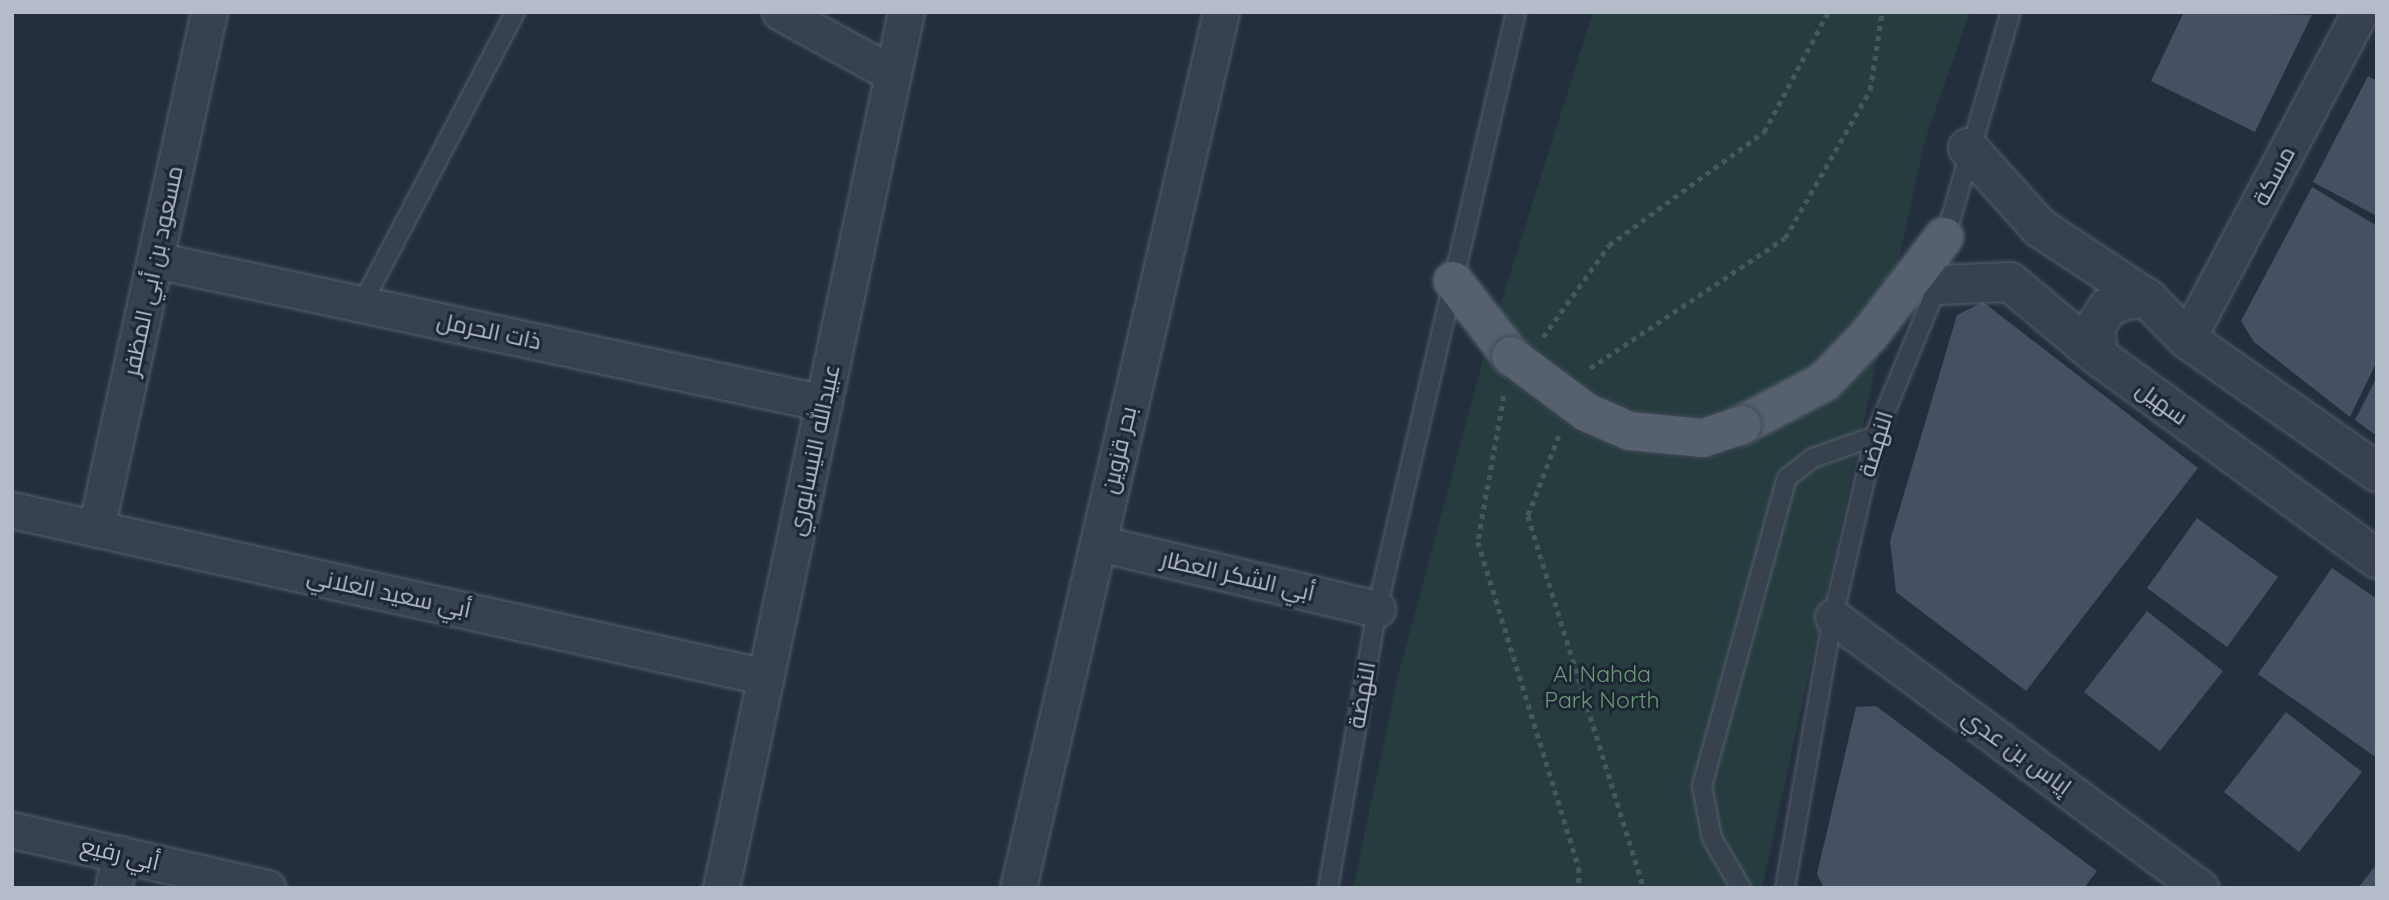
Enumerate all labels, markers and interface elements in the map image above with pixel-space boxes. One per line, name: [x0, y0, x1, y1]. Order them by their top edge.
street label: مسكة: [2247, 142, 2301, 210]
street label: مسعود بن أبي المظفر: [117, 163, 189, 379]
street label: ذات الحرمل: [434, 306, 544, 356]
street label: عبيدالله النيسابوري: [782, 362, 846, 538]
street label: سهيل: [2131, 375, 2193, 431]
street label: بحر قزوين: [1096, 404, 1142, 496]
street label: النهضة: [1853, 408, 1899, 480]
street label: أبي الشكر العطار: [1159, 545, 1317, 607]
street label: أبي سعيد العلاني: [304, 562, 474, 624]
street label: النهضة: [1343, 659, 1381, 731]
park label: Al Nahda Park North: [1544, 660, 1660, 714]
street label: إياس بن عدي: [1957, 703, 2077, 801]
street label: أبي رفيع: [78, 832, 162, 876]

